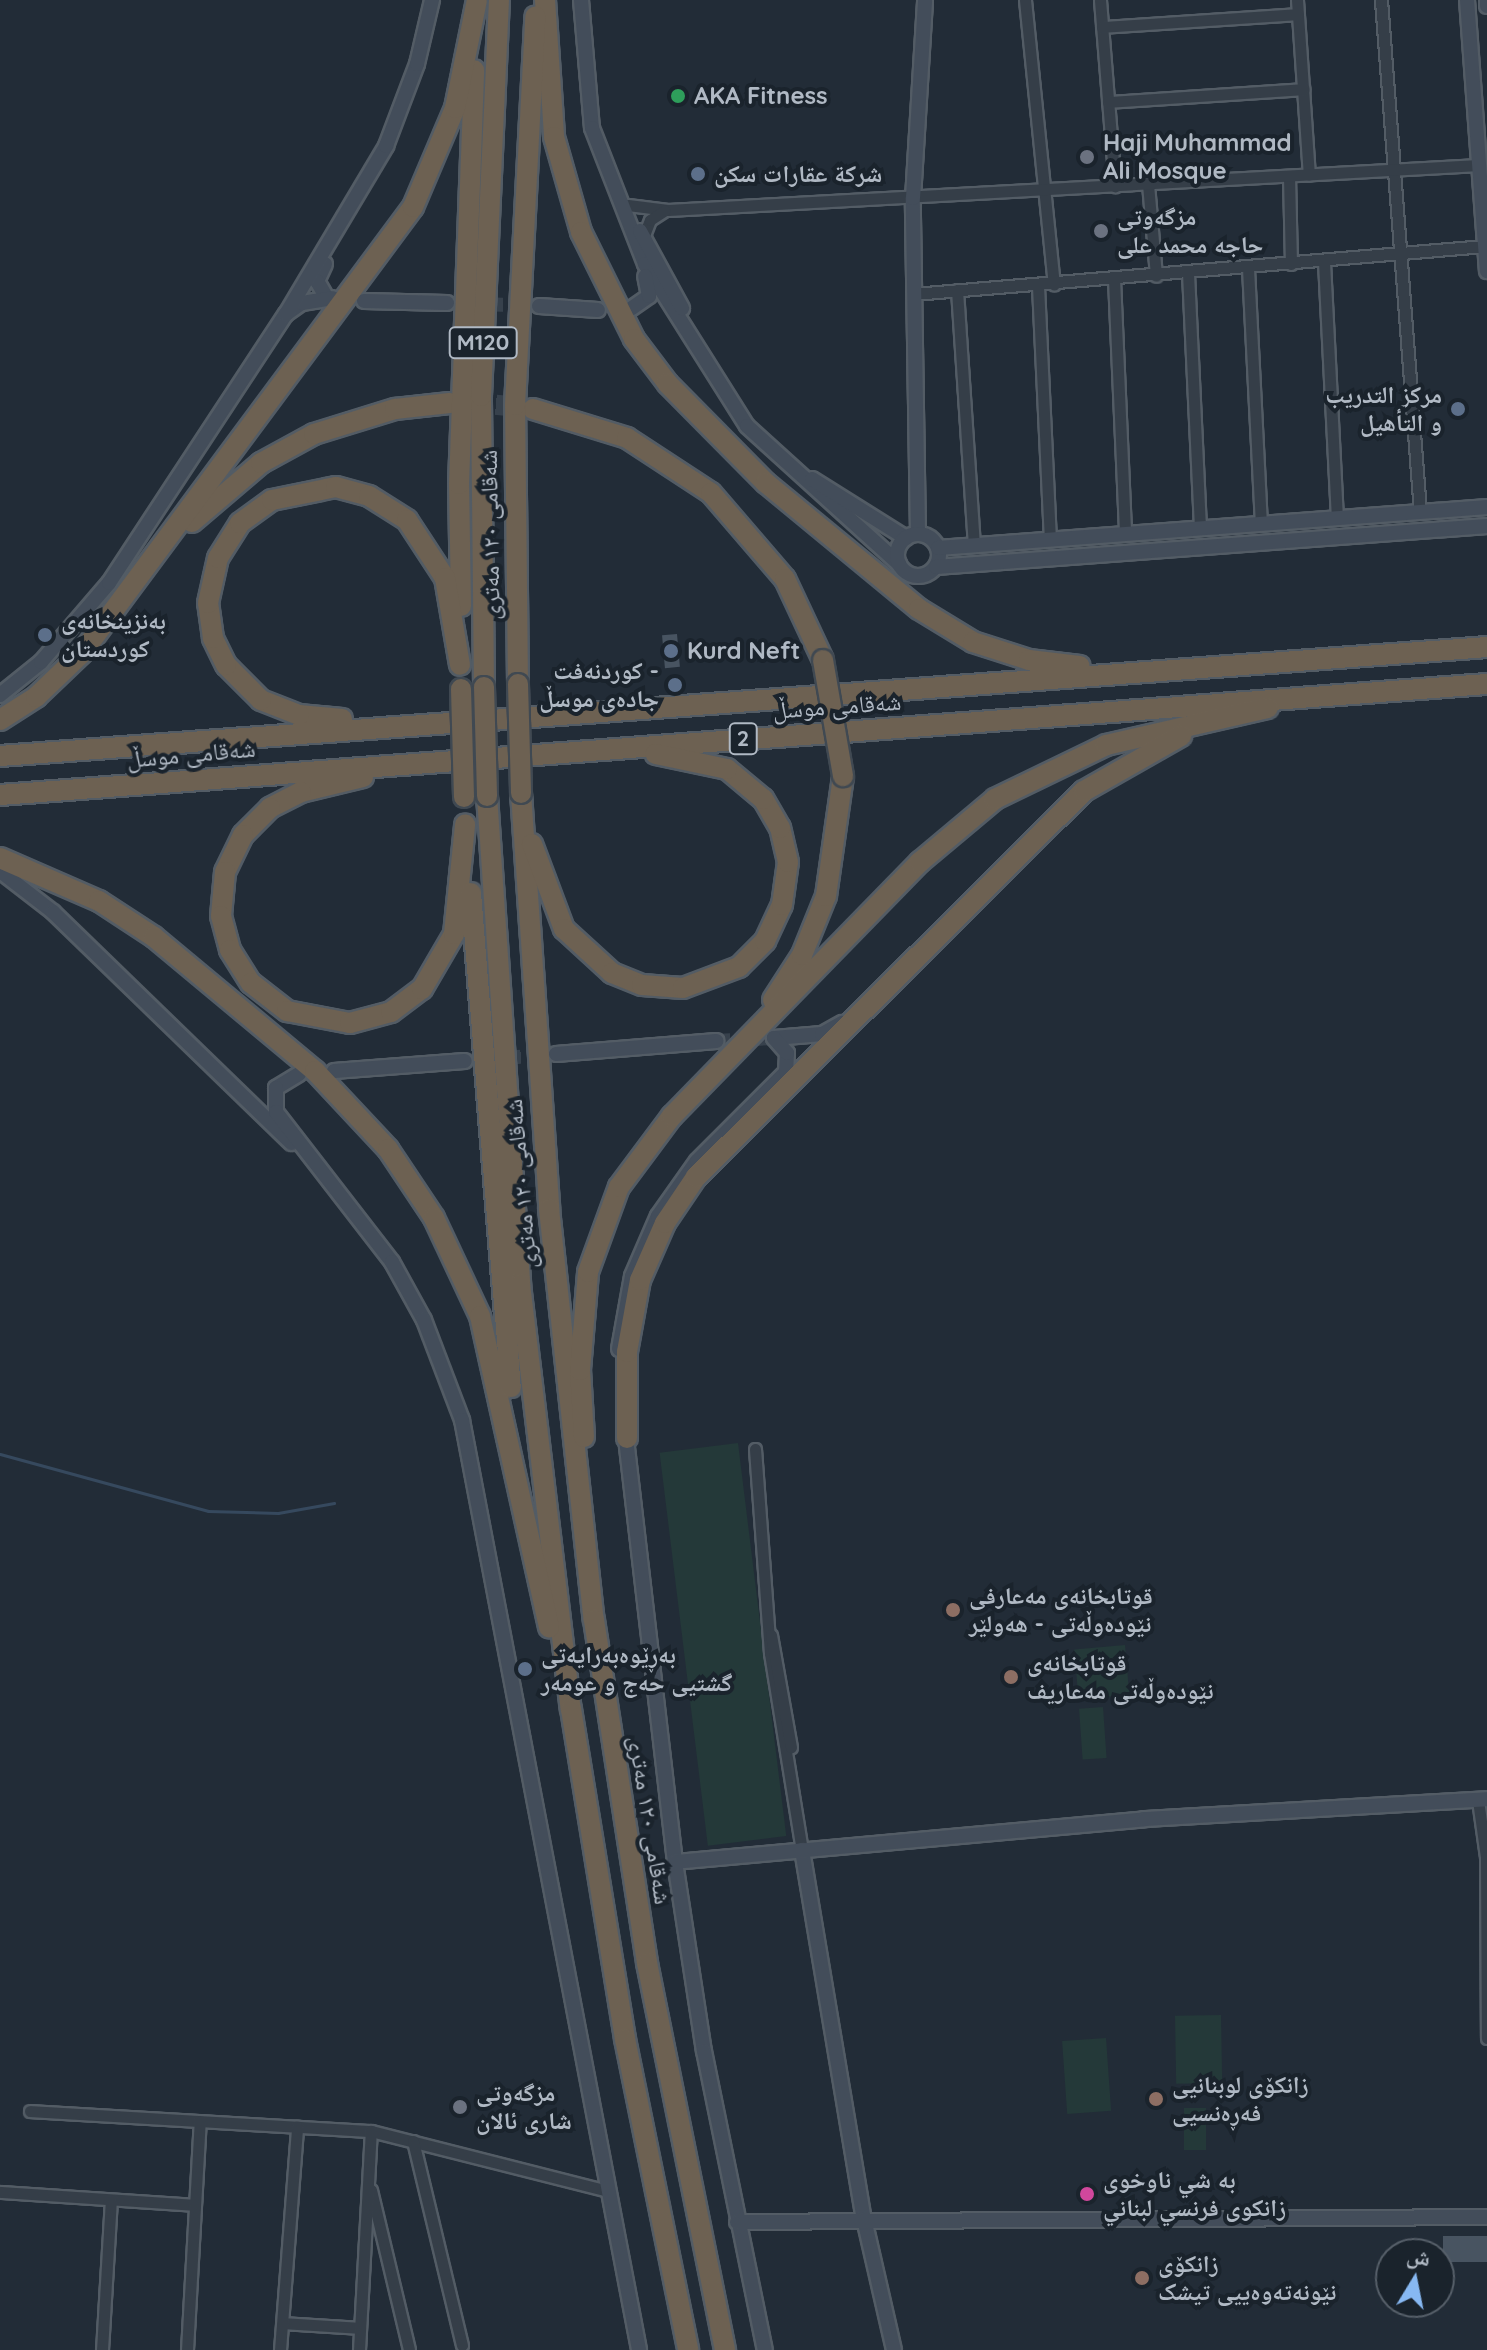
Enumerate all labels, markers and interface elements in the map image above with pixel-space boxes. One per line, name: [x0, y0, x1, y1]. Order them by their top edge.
place label: AKA Fitness: [694, 82, 828, 110]
marker: AKA Fitness: [669, 87, 687, 105]
place label: Haji Muhammad Ali Mosque: [1103, 129, 1292, 185]
marker: Haji Muhammad Ali Mosque: [1078, 148, 1096, 166]
place label: شركة عقارات سكن: [714, 160, 882, 188]
marker: شركة عقارات سكن: [689, 165, 707, 183]
place label: مزگه‌وتی حاجه‌ محمد علی: [1117, 203, 1263, 259]
marker: مزگه‌وتی حاجه‌ محمد علی: [1092, 222, 1110, 240]
road number: M120: [447, 325, 519, 361]
place label: مركز التدريب و التأهيل: [1325, 381, 1442, 437]
marker: مركز التدريب و التأهيل: [1449, 400, 1467, 418]
street label: شەقامی ١٢٠ مەتری: [474, 450, 506, 620]
place label: بەنزینخانەی کوردستان: [61, 607, 166, 663]
marker: بەنزینخانەی کوردستان: [36, 626, 54, 644]
place label: Kurd Neft: [687, 637, 800, 665]
marker: Kurd Neft: [662, 642, 680, 660]
place label: کوردنەفت - جادەی موسڵ: [539, 657, 659, 713]
marker: کوردنەفت - جادەی موسڵ: [666, 676, 684, 694]
street label: شەقامی موسڵ: [772, 687, 902, 725]
road number: 2: [727, 721, 759, 757]
street label: شەقامی موسڵ: [126, 734, 256, 774]
street label: شەقامی ١٢٠ مەتری: [499, 1098, 543, 1270]
place label: قوتابخانەی مەعارفی نێودەوڵەتی - هەولێر: [969, 1582, 1153, 1638]
marker: قوتابخانەی مەعارفی نێودەوڵەتی - هەولێر: [944, 1601, 962, 1619]
place label: بەڕێوەبەرایەتی گشتیی حەج و عومەر: [541, 1641, 732, 1697]
place label: قوتابخانەی نێودەوڵەتی مەعاریف: [1027, 1649, 1214, 1705]
marker: بەڕێوەبەرایەتی گشتیی حەج و عومەر: [516, 1660, 534, 1678]
marker: قوتابخانەی نێودەوڵەتی مەعاریف: [1002, 1668, 1020, 1686]
street label: شەقامی ١٢٠ مەتری: [622, 1734, 678, 1906]
place label: زانکۆی لوبنانیی فەڕەنسیی: [1172, 2071, 1309, 2127]
place label: مزگەوتی شاری ئالان: [476, 2079, 572, 2135]
marker: زانکۆی لوبنانیی فەڕەنسیی: [1147, 2090, 1165, 2108]
marker: مزگەوتی شاری ئالان: [451, 2098, 469, 2116]
place label: به شي ناوخوى زانكوى فرنسي لبناني: [1103, 2166, 1286, 2222]
marker: به شي ناوخوى زانكوى فرنسي لبناني: [1078, 2185, 1096, 2203]
north arrow: [1375, 2238, 1455, 2318]
text: ش: [1405, 2241, 1433, 2272]
place label: زانکۆی نێونەتەوەییی تیشک: [1158, 2250, 1336, 2306]
marker: زانکۆی نێونەتەوەییی تیشک: [1133, 2269, 1151, 2287]

